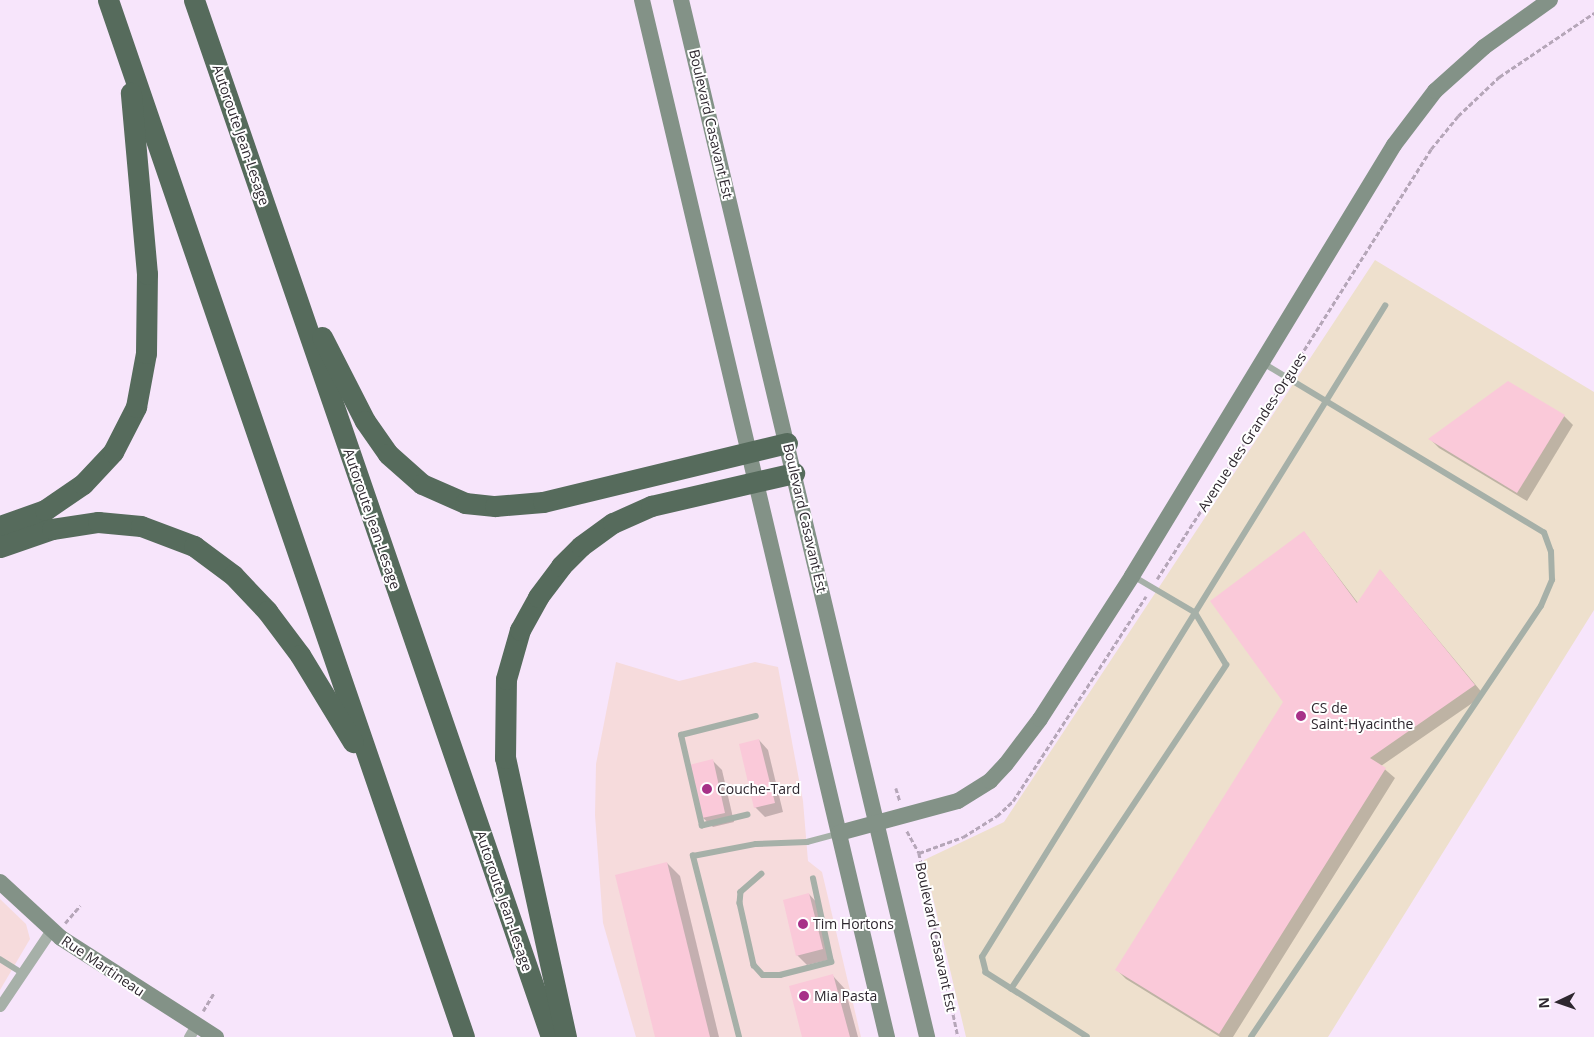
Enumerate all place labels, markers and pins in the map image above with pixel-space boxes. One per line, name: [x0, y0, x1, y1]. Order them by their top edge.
place label: CS de Saint-Hyacinthe: [1311, 700, 1413, 732]
marker: CS de Saint-Hyacinthe: [1295, 710, 1307, 722]
place label: Couche-Tard: [717, 781, 800, 797]
marker: Couche-Tard: [701, 783, 713, 795]
place label: Tim Hortons: [813, 916, 894, 932]
marker: Tim Hortons: [797, 918, 809, 930]
place label: Mia Pasta: [814, 988, 877, 1004]
marker: Mia Pasta: [798, 990, 810, 1002]

